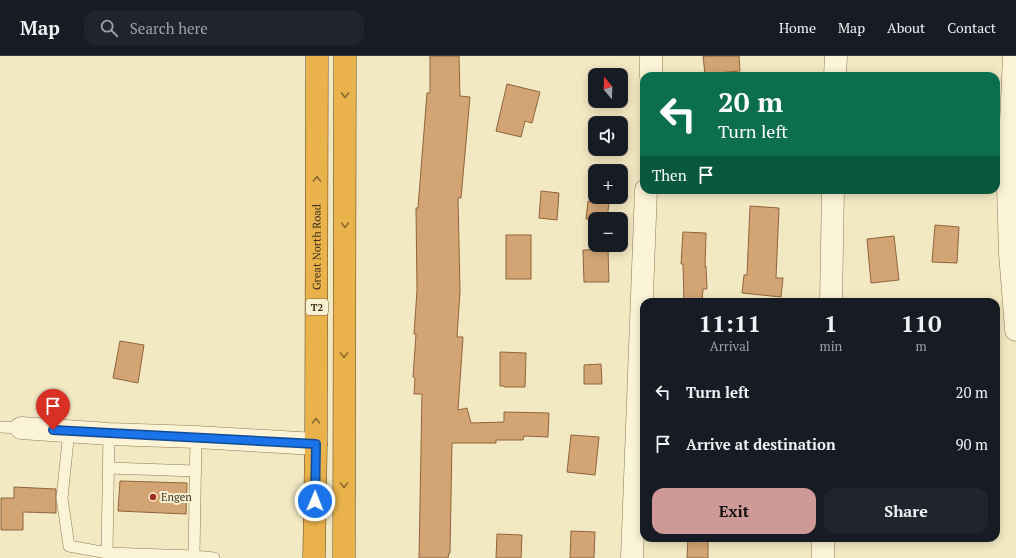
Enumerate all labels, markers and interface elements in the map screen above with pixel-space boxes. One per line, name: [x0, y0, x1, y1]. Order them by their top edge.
search box: [84, 10, 364, 46]
text: Map: [20, 15, 60, 40]
icon: search: [98, 17, 120, 39]
text: Search here: [130, 18, 208, 38]
text: Home: [779, 18, 816, 37]
text: Map: [838, 18, 865, 37]
text: About: [887, 18, 925, 37]
text: Contact: [947, 18, 996, 37]
north arrow: [588, 68, 628, 108]
map controls: [588, 68, 628, 252]
text: 20 m: [718, 83, 783, 120]
icon: left: [652, 88, 704, 140]
one-way arrow: [341, 92, 349, 98]
button: sound: [588, 116, 628, 156]
text: Turn left: [718, 119, 788, 143]
button: +: [588, 164, 628, 204]
icon: arrive: [695, 164, 717, 186]
text: Then: [652, 165, 687, 185]
one-way arrow: [313, 176, 321, 182]
street label: Great North Road: [309, 204, 324, 290]
button: −: [588, 212, 628, 252]
one-way arrow: [340, 222, 349, 228]
road number: T2: [306, 299, 328, 315]
text: 11:11: [698, 307, 761, 339]
text: 1: [824, 307, 838, 339]
text: 110: [901, 307, 941, 339]
text: Arrival: [710, 337, 750, 355]
text: min: [819, 337, 842, 355]
text: m: [916, 337, 927, 355]
one-way arrow: [340, 352, 348, 358]
icon: left: [652, 381, 674, 403]
text: Turn left: [686, 382, 750, 402]
text: 20 m: [955, 382, 988, 402]
pin: [36, 389, 70, 430]
icon: arrive: [42, 395, 64, 417]
one-way arrow: [312, 418, 320, 424]
icon: arrive: [652, 433, 674, 455]
text: Arrive at destination: [686, 434, 836, 454]
text: 90 m: [955, 434, 988, 454]
position arrow: [294, 480, 336, 522]
one-way arrow: [340, 482, 348, 488]
button: Exit: [652, 488, 816, 534]
button: Share: [824, 488, 988, 534]
place label: Engen: [161, 490, 192, 504]
marker: Engen: [148, 492, 158, 502]

